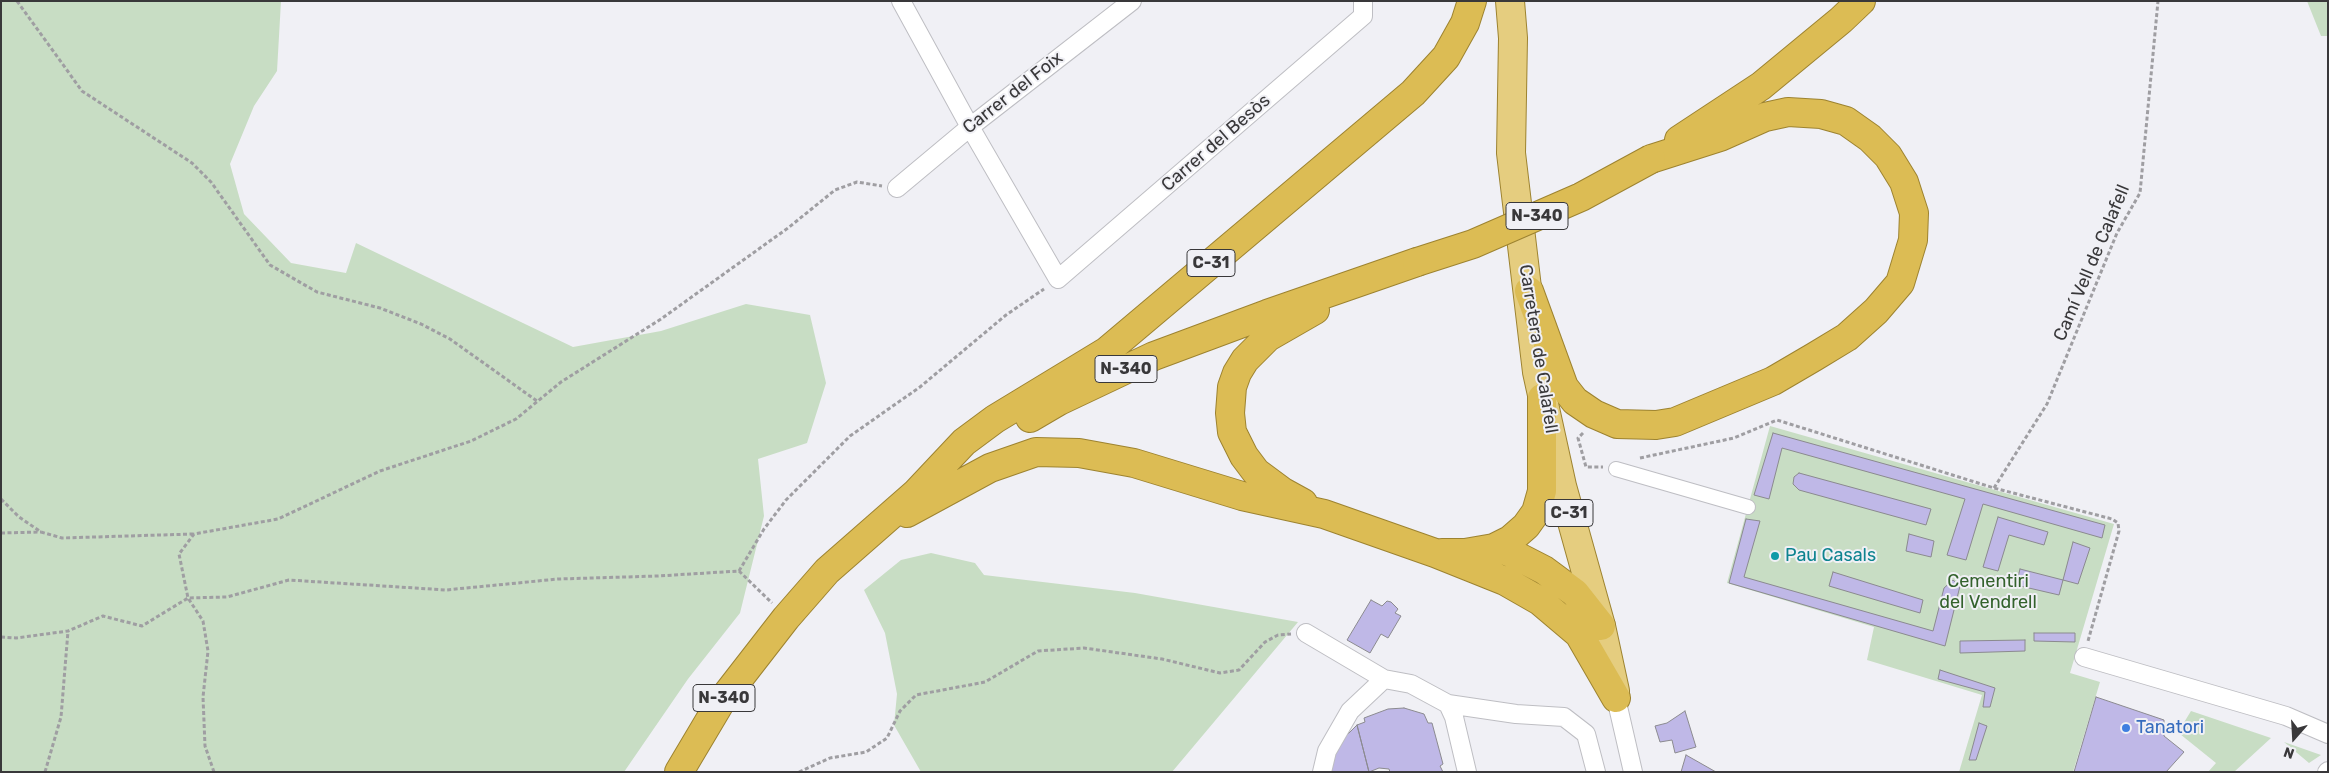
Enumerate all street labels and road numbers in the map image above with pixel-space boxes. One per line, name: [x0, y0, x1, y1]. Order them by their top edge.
street label: Carrer del Foix: [959, 47, 1067, 139]
street label: Carrer del Besòs: [1157, 90, 1275, 196]
street label: Camí Vell de Calafell: [2049, 182, 2135, 344]
road number: N-340: [1506, 202, 1568, 230]
road number: C-31: [1187, 250, 1235, 276]
street label: Carretera de Calafell: [1514, 263, 1562, 435]
road number: N-340: [1095, 356, 1157, 382]
road number: C-31: [1545, 499, 1593, 526]
road number: N-340: [693, 684, 755, 711]

